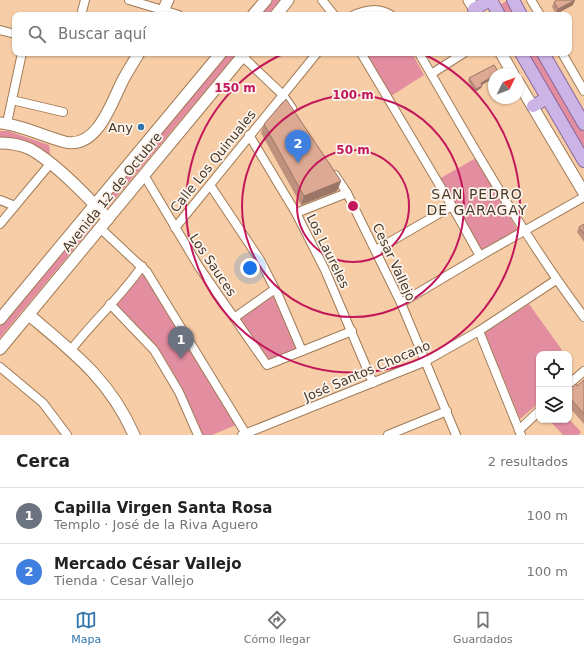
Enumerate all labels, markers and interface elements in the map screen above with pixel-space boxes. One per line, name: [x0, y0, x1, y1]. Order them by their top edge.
search box: [12, 12, 572, 56]
icon: search: [26, 23, 48, 45]
text: Buscar aquí: [58, 25, 146, 43]
north arrow: [488, 68, 524, 104]
text: 150 m: [214, 81, 256, 95]
text: 100 m: [332, 88, 374, 102]
street label: Calle Los Quinuales: [167, 107, 259, 215]
place label: Any: [108, 120, 133, 135]
marker: Any: [136, 122, 146, 132]
street label: Avenida 12 de Octubre: [59, 129, 165, 255]
pin: 2: [285, 130, 311, 163]
text: 50 m: [336, 143, 370, 157]
district label: SAN PEDRO DE GARAGAY: [427, 186, 527, 218]
centre of rings: [346, 199, 360, 213]
street label: Los Laureles: [304, 211, 353, 291]
street label: Cesar Vallejo: [369, 221, 419, 303]
street label: Los Sauces: [187, 231, 240, 299]
your location: [240, 258, 260, 278]
pin: 1: [168, 326, 194, 359]
street label: José Santos Chocano: [301, 338, 432, 405]
map controls: [536, 351, 572, 423]
button: locate: [536, 351, 572, 387]
button: layers: [536, 387, 572, 423]
text: Cerca: [16, 451, 70, 471]
text: 2 resultados: [488, 454, 568, 469]
text: Capilla Virgen Santa Rosa: [54, 499, 272, 517]
text: 1: [24, 508, 34, 523]
text: 100 m: [526, 508, 568, 523]
text: Templo · José de la Riva Aguero: [54, 517, 258, 532]
text: Mercado César Vallejo: [54, 555, 241, 573]
text: 2: [24, 564, 34, 579]
text: 100 m: [526, 564, 568, 579]
text: Tienda · Cesar Vallejo: [54, 573, 194, 588]
tab: Mapa: [71, 609, 101, 646]
tab: Cómo llegar: [244, 609, 310, 646]
tab: Guardados: [453, 609, 513, 646]

